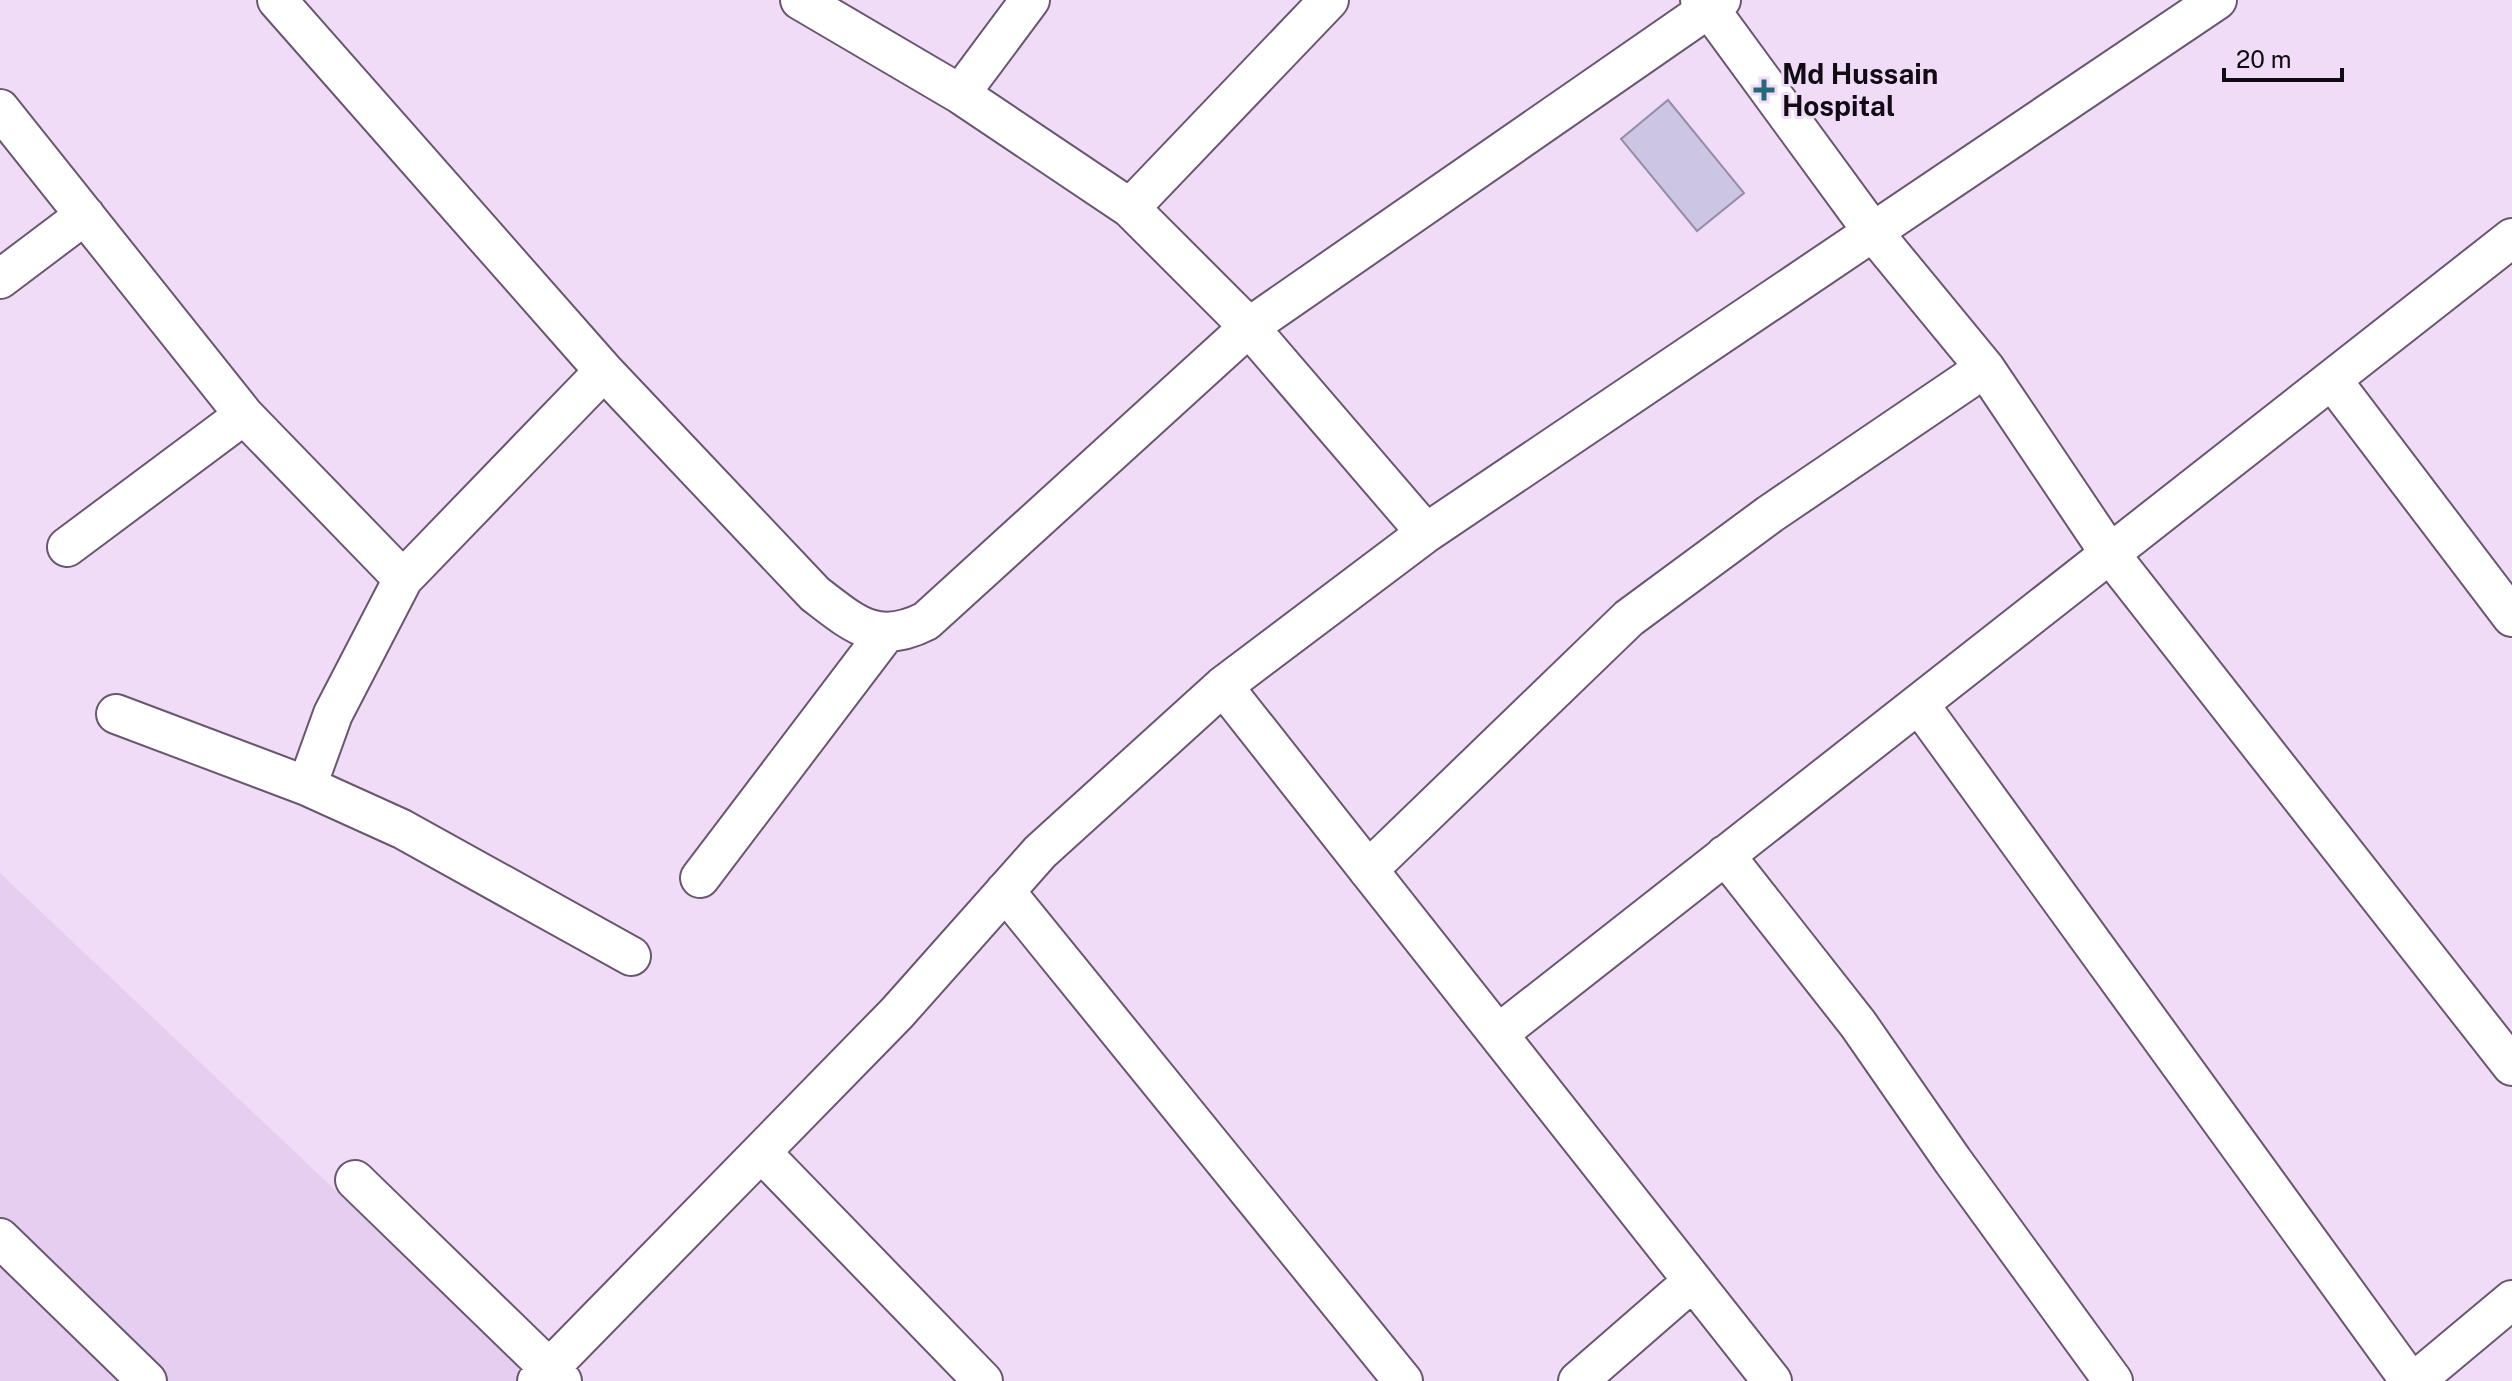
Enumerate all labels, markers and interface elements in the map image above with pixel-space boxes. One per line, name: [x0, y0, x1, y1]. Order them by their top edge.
scale bar: [2224, 32, 2342, 82]
text: 20 m: [2236, 45, 2292, 73]
place label: Md Hussain Hospital: [1782, 57, 1938, 122]
marker: Md Hussain Hospital: [1753, 79, 1775, 101]

